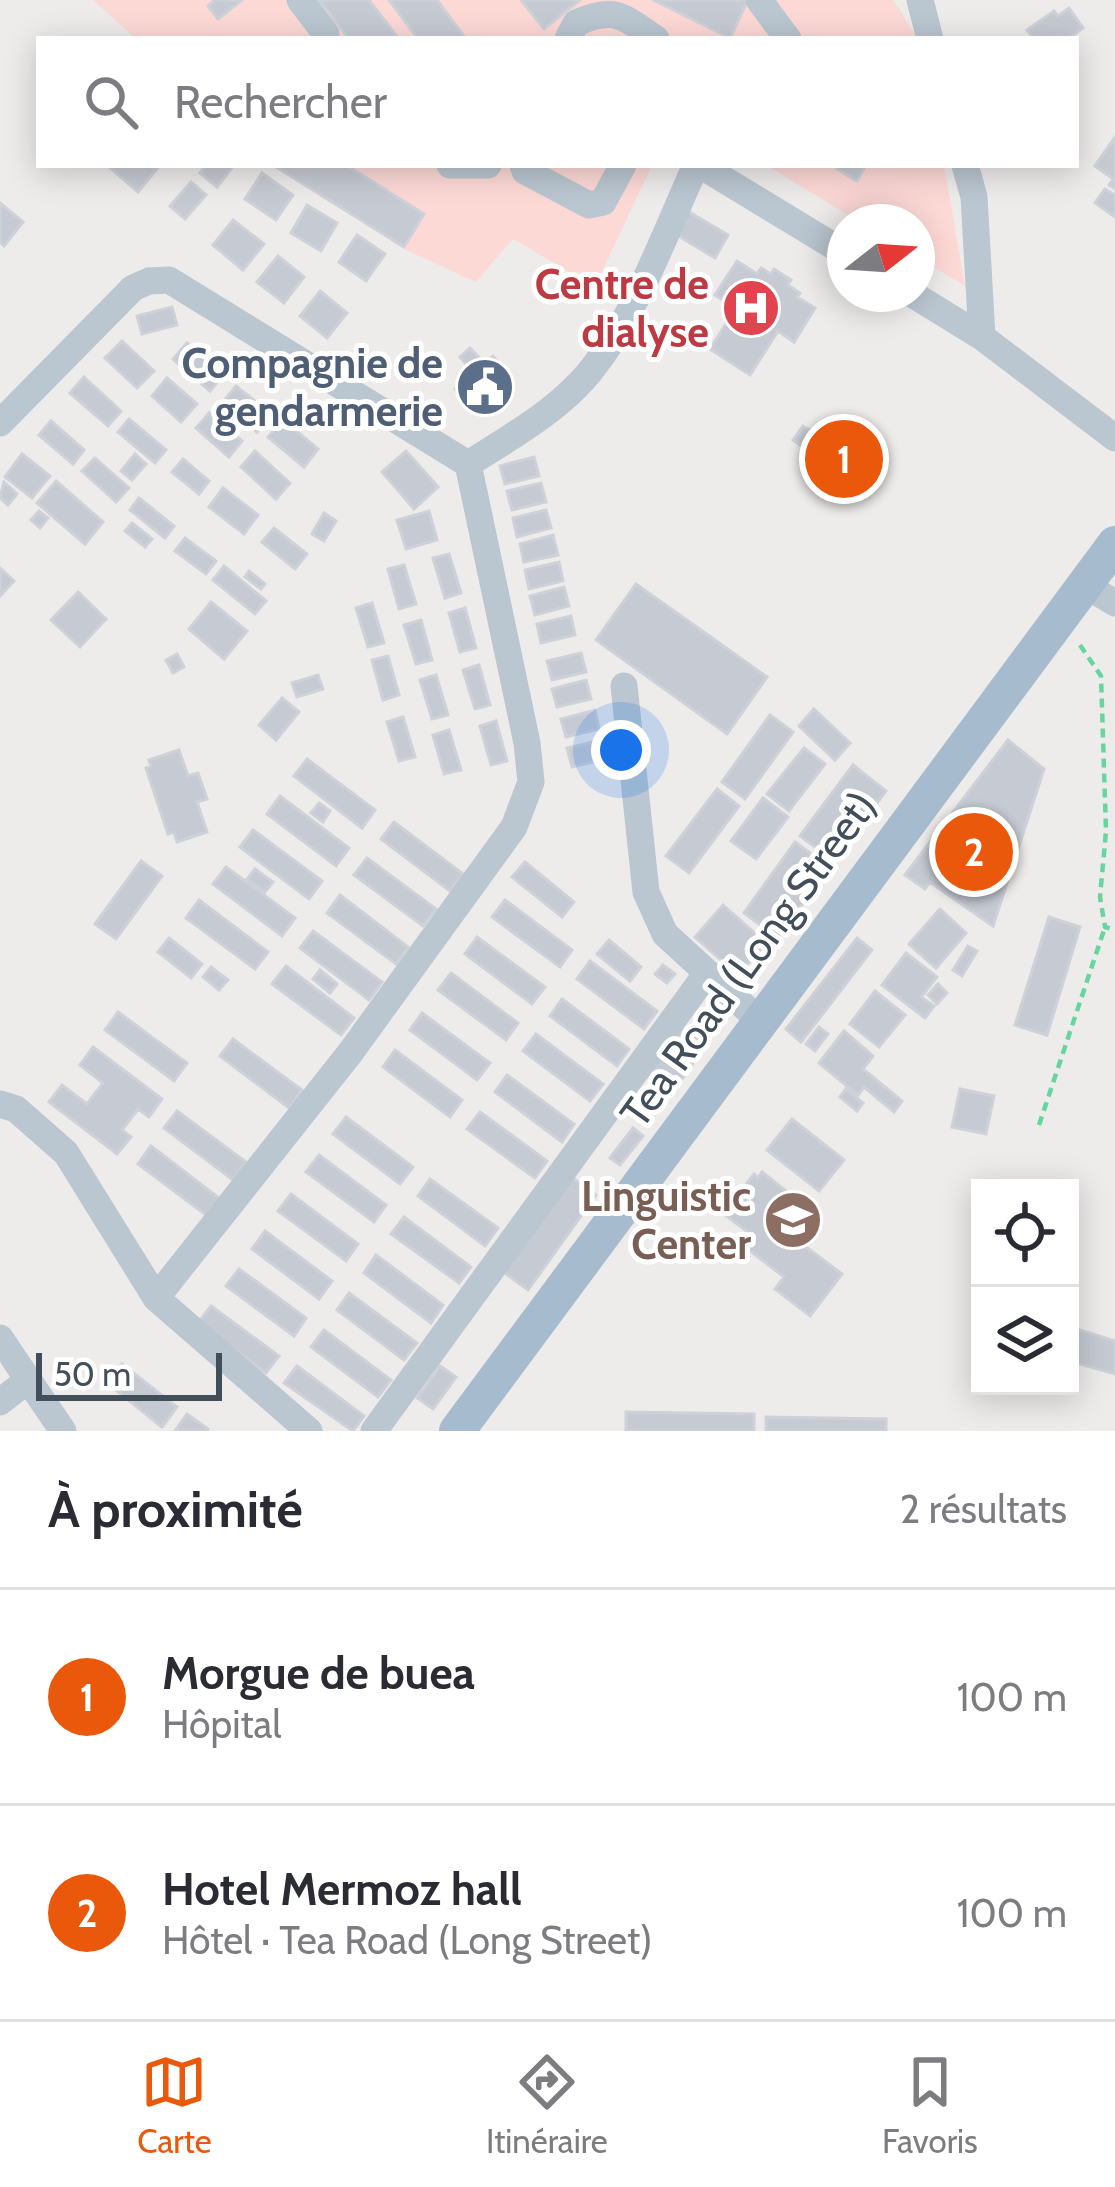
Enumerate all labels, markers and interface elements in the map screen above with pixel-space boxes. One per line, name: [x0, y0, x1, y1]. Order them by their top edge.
search box: [36, 36, 1079, 168]
icon: search: [78, 69, 144, 135]
text: Rechercher: [174, 75, 387, 129]
north arrow: [827, 204, 935, 312]
place label: Centre de dialyse: [535, 258, 709, 358]
hospital icon: Centre de dialyse: [720, 277, 782, 339]
place label: Compagnie de gendarmerie: [181, 337, 443, 437]
public building icon: Compagnie de gendarmerie: [454, 356, 516, 418]
pin: 1: [805, 414, 883, 504]
your location: [591, 720, 651, 780]
street label: Tea Road (Long Street): [609, 781, 887, 1137]
pin: 2: [935, 807, 1013, 897]
place label: Linguistic Center: [581, 1170, 751, 1270]
map controls: [971, 1179, 1079, 1395]
button: locate: [971, 1179, 1079, 1287]
school or university icon: Linguistic Center: [762, 1189, 824, 1251]
button: layers: [971, 1287, 1079, 1395]
scale bar: [36, 1347, 222, 1400]
text: 50 m: [54, 1354, 131, 1394]
text: À proximité: [48, 1478, 303, 1540]
text: 2 résultats: [900, 1485, 1067, 1533]
text: Morgue de buea: [162, 1646, 475, 1700]
text: 1: [80, 1673, 94, 1721]
text: 100 m: [957, 1673, 1067, 1721]
text: Hôpital: [162, 1700, 282, 1748]
text: Hotel Mermoz hall: [162, 1862, 522, 1916]
text: 2: [77, 1889, 97, 1937]
text: 100 m: [957, 1889, 1067, 1937]
text: Hôtel · Tea Road (Long Street): [162, 1916, 652, 1964]
tab: Carte: [137, 2049, 212, 2161]
tab: Itinéraire: [486, 2049, 608, 2161]
tab: Favoris: [882, 2049, 978, 2161]

